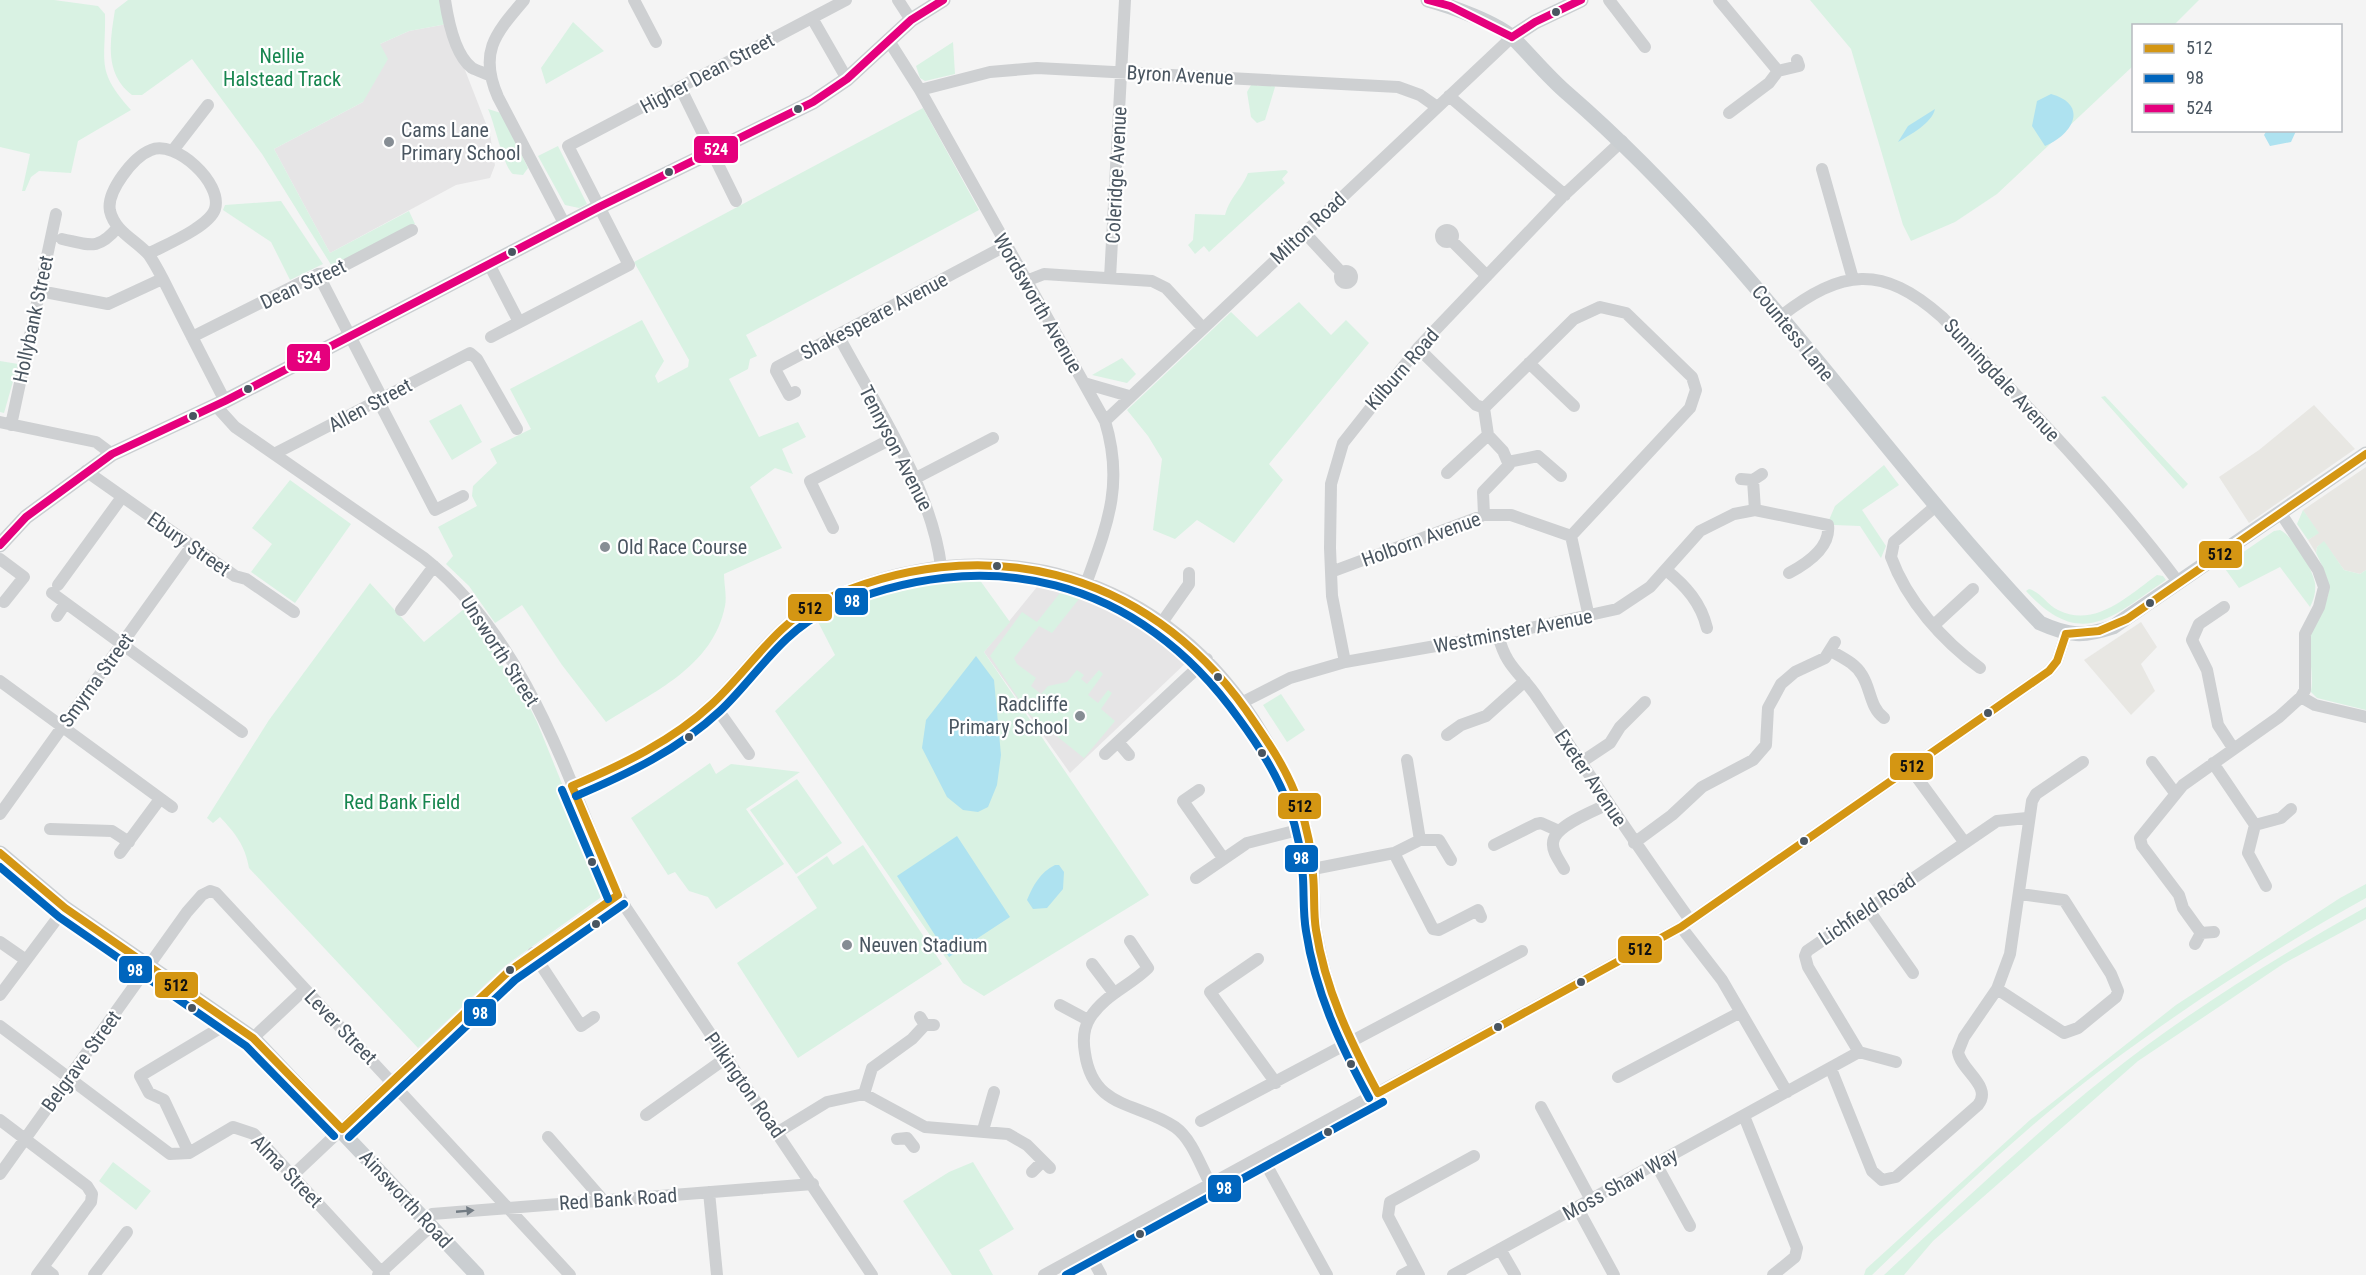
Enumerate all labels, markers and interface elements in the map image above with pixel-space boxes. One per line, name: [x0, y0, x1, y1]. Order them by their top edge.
unlabelled marker: [1550, 6, 1562, 18]
legend: [2132, 24, 2342, 132]
street label: Higher Dean Street: [636, 28, 778, 118]
text: 512: [2186, 37, 2213, 58]
park label: Nellie Halstead Track: [223, 44, 341, 91]
street label: Byron Avenue: [1126, 60, 1234, 90]
text: 98: [2186, 67, 2204, 88]
text: 524: [2186, 97, 2213, 118]
unlabelled marker: [792, 103, 804, 115]
street label: Coleridge Avenue: [1100, 106, 1132, 244]
place label: Cams Lane Primary School: [401, 118, 521, 165]
marker: Cams Lane Primary School: [382, 135, 396, 149]
line badge: 524: [693, 135, 739, 164]
text: 524: [704, 140, 728, 159]
unlabelled marker: [663, 166, 675, 178]
street label: Milton Road: [1265, 187, 1351, 269]
street label: Wordsworth Avenue: [988, 229, 1088, 377]
unlabelled marker: [506, 246, 518, 258]
street label: Hollybank Street: [8, 253, 58, 385]
street label: Dean Street: [256, 254, 350, 314]
street label: Shakespeare Avenue: [796, 267, 952, 365]
street label: Countess Lane: [1747, 280, 1839, 386]
street label: Sunningdale Avenue: [1939, 314, 2065, 446]
street label: Kilburn Road: [1360, 323, 1444, 415]
line badge: 524: [286, 343, 331, 372]
text: 524: [297, 348, 321, 367]
street label: Allen Street: [324, 373, 416, 437]
street label: Tennyson Avenue: [854, 381, 938, 515]
unlabelled marker: [242, 383, 254, 395]
unlabelled marker: [187, 410, 199, 422]
street label: Holborn Avenue: [1358, 506, 1484, 572]
street label: Ebury Street: [143, 507, 235, 581]
place label: Old Race Course: [617, 535, 747, 559]
marker: Old Race Course: [598, 540, 612, 554]
line badge: 512: [2198, 540, 2243, 569]
text: 512: [2208, 545, 2232, 564]
unlabelled marker: [991, 560, 1003, 572]
line badge: 98: [834, 587, 869, 616]
street label: Unsworth Street: [455, 591, 545, 711]
text: 98: [844, 592, 860, 611]
line badge: 512: [787, 593, 833, 622]
unlabelled marker: [2144, 597, 2156, 609]
text: 512: [798, 599, 822, 618]
street label: Westminster Avenue: [1432, 604, 1594, 658]
street label: Smyrna Street: [54, 628, 138, 732]
unlabelled marker: [1212, 671, 1224, 683]
place label: Radcliffe Primary School: [948, 692, 1068, 739]
unlabelled marker: [1982, 707, 1994, 719]
marker: Radcliffe Primary School: [1073, 709, 1087, 723]
street label: Exeter Avenue: [1550, 725, 1632, 831]
unlabelled marker: [683, 731, 695, 743]
unlabelled marker: [1256, 747, 1268, 759]
line badge: 512: [1889, 752, 1934, 781]
text: 512: [1900, 757, 1924, 776]
park label: Red Bank Field: [344, 790, 460, 814]
line badge: 512: [1277, 792, 1322, 820]
text: 512: [1288, 797, 1312, 816]
unlabelled marker: [1798, 835, 1810, 847]
line badge: 98: [1284, 844, 1319, 873]
text: 98: [1293, 849, 1309, 868]
unlabelled marker: [586, 856, 598, 868]
street label: Lichfield Road: [1814, 868, 1920, 950]
unlabelled marker: [590, 918, 602, 930]
place label: Neuven Stadium: [859, 933, 988, 957]
line badge: 512: [1617, 935, 1663, 964]
marker: Neuven Stadium: [840, 938, 854, 952]
text: 512: [1628, 940, 1652, 959]
line badge: 98: [118, 955, 153, 984]
text: 98: [127, 961, 143, 980]
unlabelled marker: [504, 964, 516, 976]
line badge: 512: [154, 971, 199, 999]
text: 512: [164, 976, 188, 995]
unlabelled marker: [1575, 976, 1587, 988]
street label: Lever Street: [300, 985, 382, 1069]
line badge: 98: [463, 998, 497, 1027]
unlabelled marker: [186, 1002, 198, 1014]
text: 98: [472, 1004, 488, 1023]
street label: Belgrave Street: [36, 1006, 126, 1116]
unlabelled marker: [1492, 1021, 1504, 1033]
street label: Pilkington Road: [700, 1027, 790, 1143]
unlabelled marker: [1345, 1058, 1357, 1070]
unlabelled marker: [1322, 1126, 1334, 1138]
street label: Alma Street: [246, 1129, 328, 1213]
street label: Moss Shaw Way: [1558, 1143, 1682, 1225]
street label: Ainsworth Road: [355, 1145, 457, 1253]
line badge: 98: [1207, 1174, 1242, 1203]
text: 98: [1216, 1179, 1232, 1198]
street label: Red Bank Road: [558, 1183, 678, 1215]
one-way arrow: [455, 1206, 474, 1216]
unlabelled marker: [1134, 1228, 1146, 1240]

